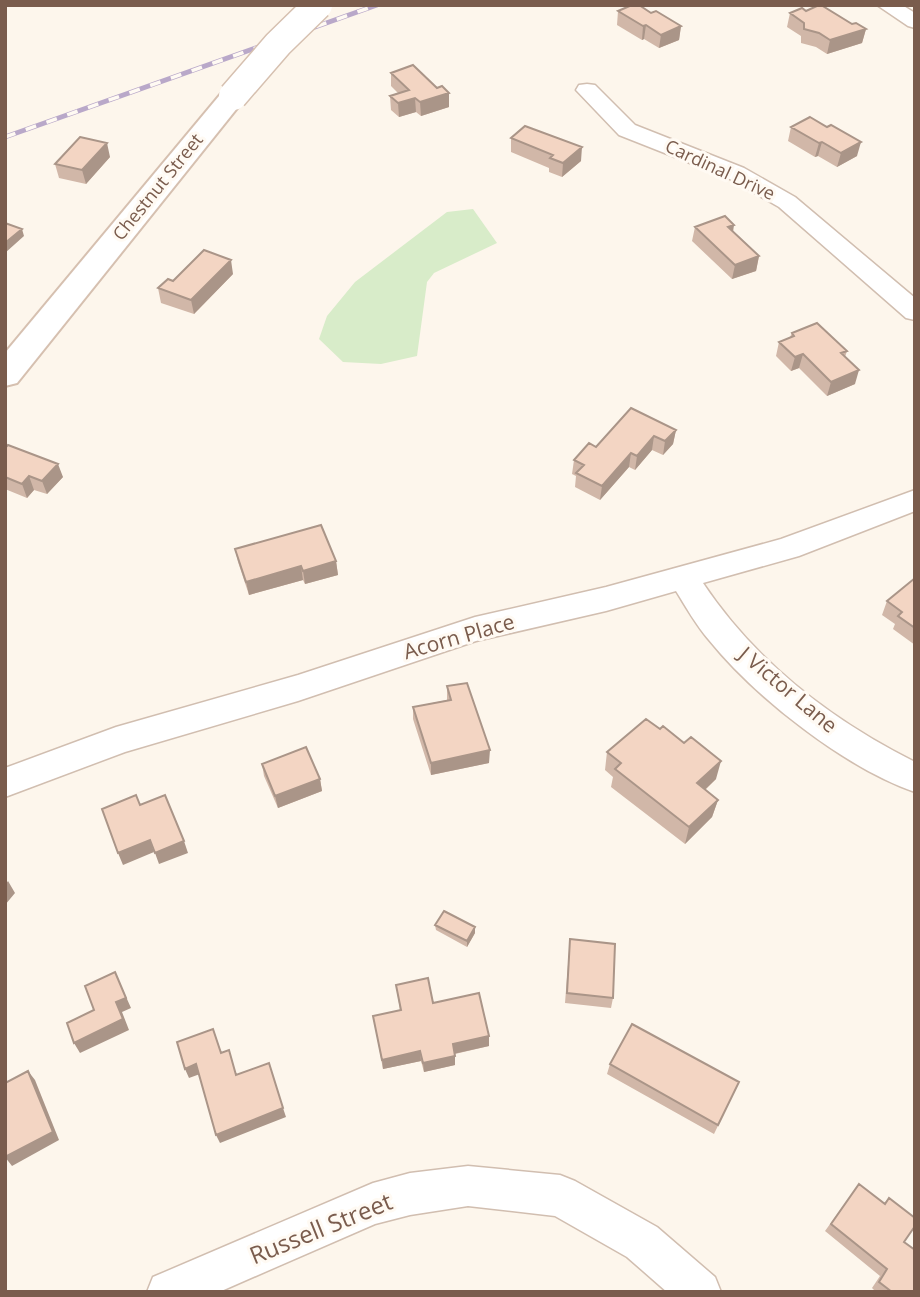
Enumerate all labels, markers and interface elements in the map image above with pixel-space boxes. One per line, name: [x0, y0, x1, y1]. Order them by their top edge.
street label: Chestnut Street: [107, 128, 208, 245]
street label: Cardinal Drive: [662, 133, 779, 205]
street label: Acorn Place: [400, 607, 518, 665]
street label: J Victor Lane: [732, 639, 844, 739]
street label: Russell Street: [244, 1184, 397, 1271]

